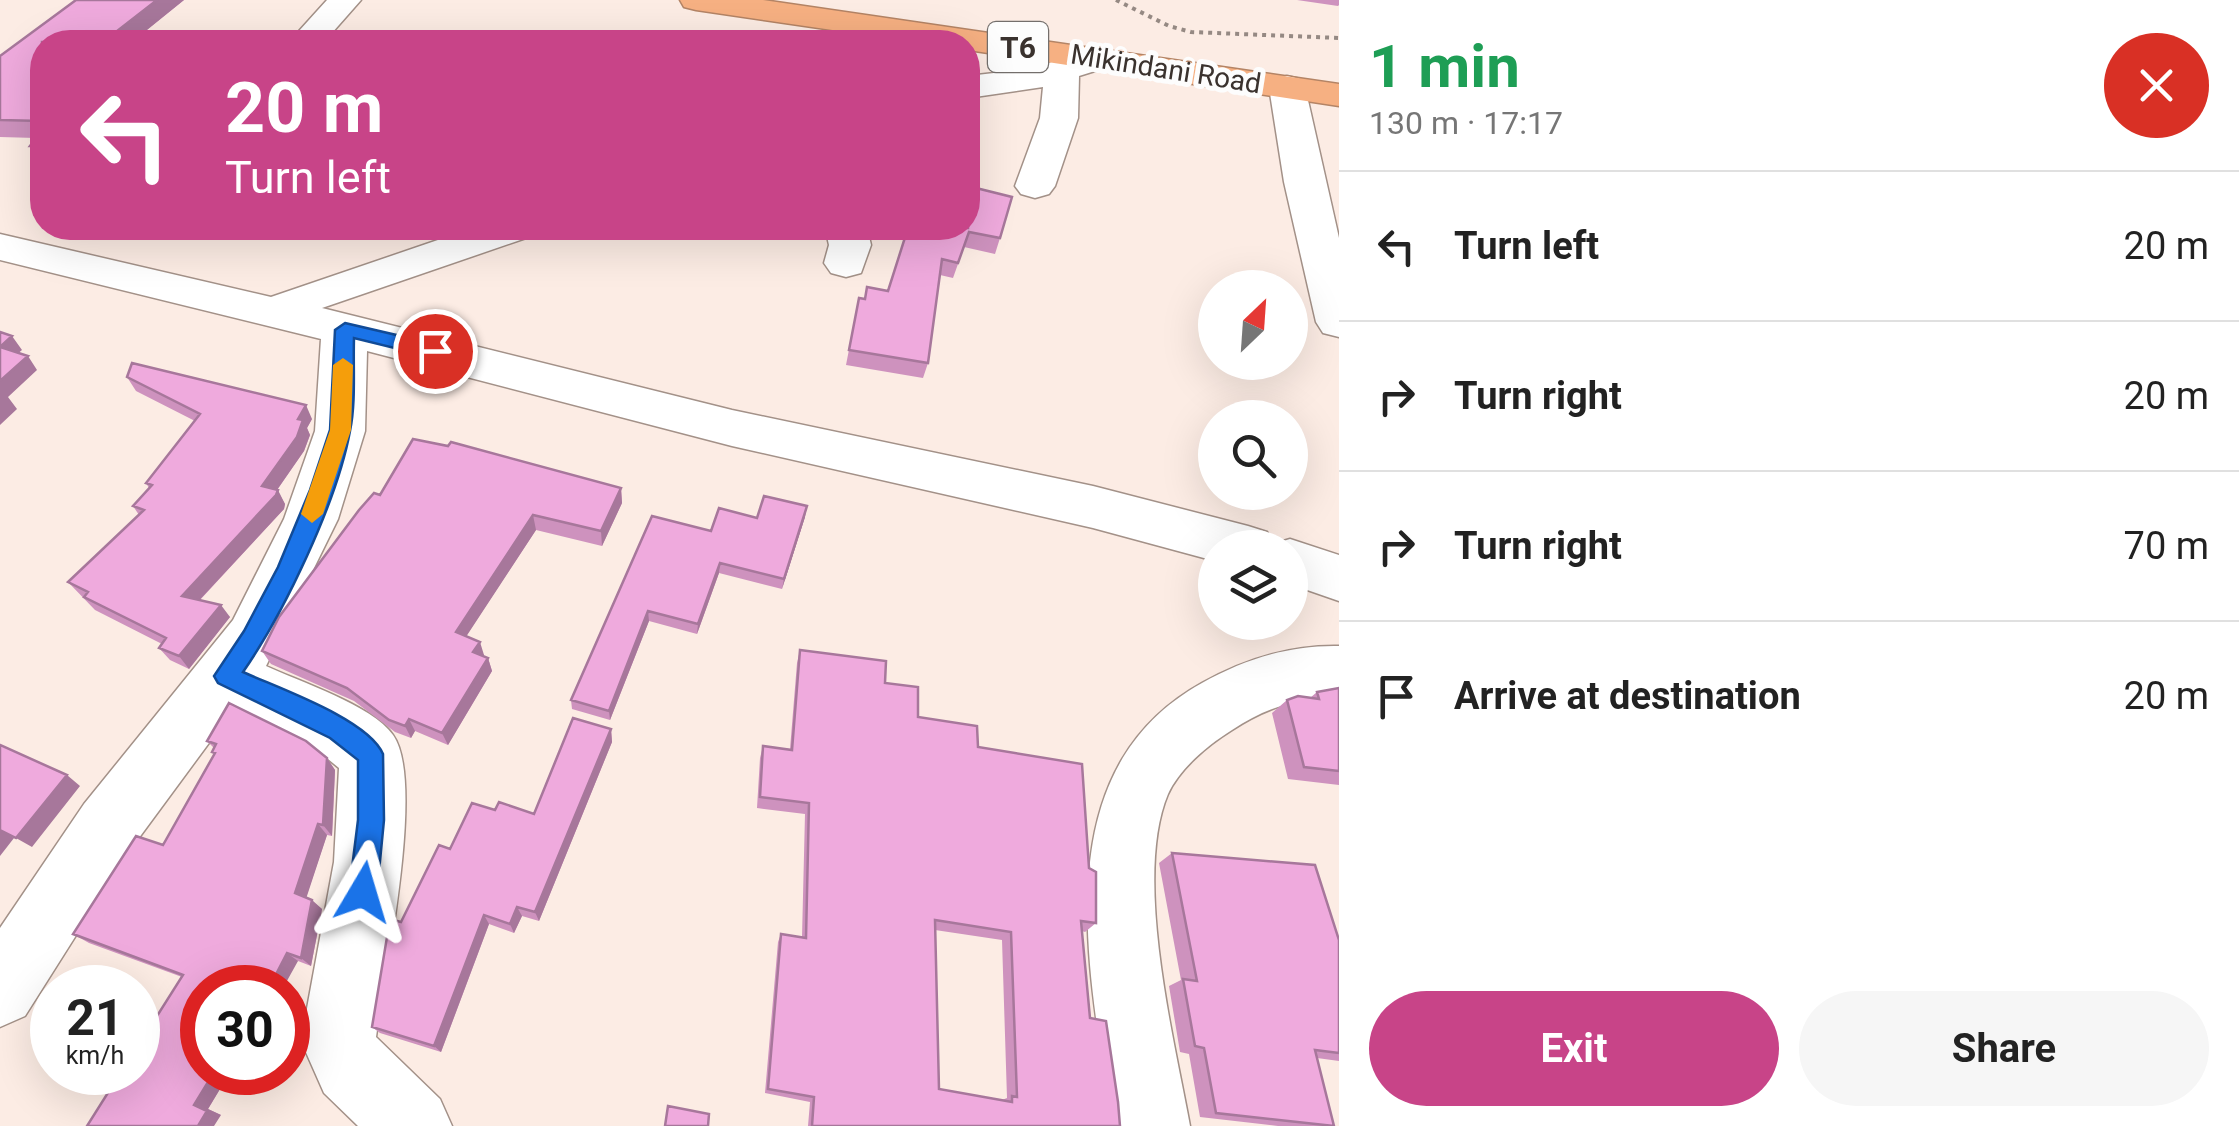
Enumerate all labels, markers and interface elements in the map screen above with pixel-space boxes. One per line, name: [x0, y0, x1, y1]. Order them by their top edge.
road number: T6: [988, 22, 1048, 72]
text: 1 min: [1369, 31, 1520, 102]
button: close: [2104, 33, 2209, 138]
street label: Mikindani Road: [1069, 38, 1263, 100]
text: 20 m: [225, 67, 383, 149]
icon: left: [60, 70, 190, 200]
text: 130 m · 17:17: [1369, 104, 1563, 142]
text: Turn left: [225, 151, 391, 204]
icon: left: [1369, 219, 1424, 274]
text: Turn left: [1454, 224, 1599, 268]
text: 20 m: [2124, 224, 2209, 268]
north arrow: [1198, 270, 1308, 380]
map controls: [1198, 270, 1308, 640]
pin: [393, 309, 478, 394]
icon: arrive: [408, 324, 463, 379]
icon: right: [1369, 369, 1424, 424]
text: Turn right: [1454, 374, 1622, 418]
text: 20 m: [2124, 374, 2209, 418]
button: search: [1198, 400, 1308, 510]
icon: right: [1369, 519, 1424, 574]
text: Turn right: [1454, 524, 1622, 568]
text: 70 m: [2124, 524, 2209, 568]
button: layers: [1198, 530, 1308, 640]
icon: arrive: [1369, 669, 1424, 724]
text: Arrive at destination: [1454, 674, 1801, 718]
text: 20 m: [2124, 674, 2209, 718]
position arrow: [311, 840, 415, 944]
speed limit sign: 30: [180, 965, 310, 1095]
text: 21: [66, 989, 124, 1047]
button: Exit: [1369, 991, 1779, 1106]
button: Share: [1799, 991, 2209, 1106]
text: km/h: [66, 1041, 124, 1070]

